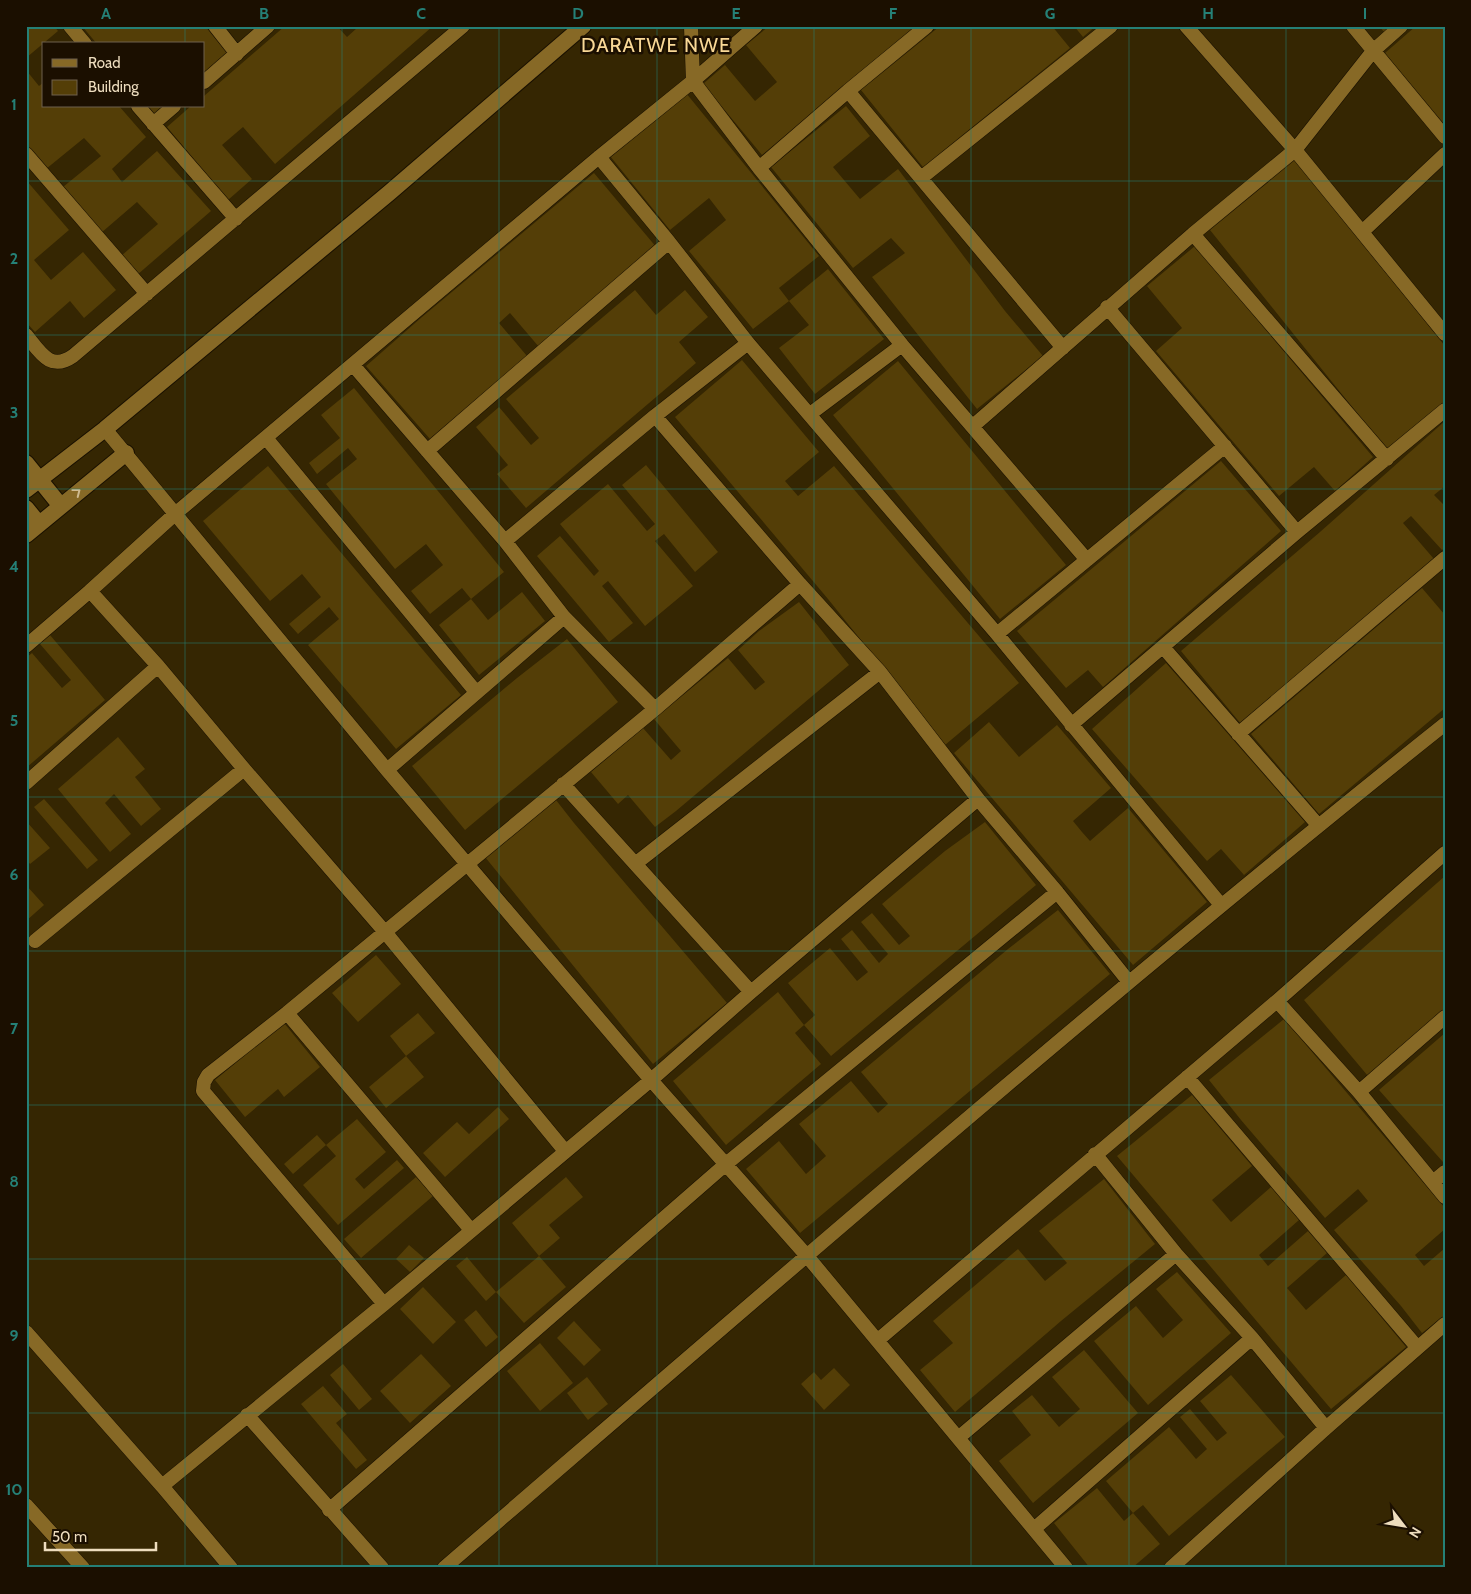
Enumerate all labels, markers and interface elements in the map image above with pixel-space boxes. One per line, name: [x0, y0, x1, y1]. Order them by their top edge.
text: A: [101, 4, 111, 23]
text: B: [259, 4, 269, 23]
text: C: [416, 4, 426, 23]
text: D: [572, 4, 584, 23]
text: E: [731, 4, 741, 23]
text: F: [889, 4, 898, 23]
text: G: [1045, 4, 1055, 23]
text: H: [1202, 4, 1214, 23]
text: I: [1363, 4, 1367, 23]
district label: DARATWE NWE: [581, 33, 731, 57]
legend: [42, 42, 205, 108]
text: Road: [88, 54, 121, 72]
text: Building: [88, 78, 139, 96]
text: 1: [11, 95, 17, 114]
text: 2: [10, 249, 18, 268]
text: 3: [10, 403, 18, 422]
one-way arrow: [71, 489, 81, 498]
text: 4: [9, 557, 19, 576]
text: 5: [10, 711, 18, 730]
text: 6: [10, 865, 19, 884]
text: 7: [10, 1019, 19, 1038]
text: 8: [9, 1172, 19, 1191]
text: 9: [10, 1326, 19, 1345]
text: 10: [5, 1480, 23, 1499]
north arrow: [1378, 1502, 1428, 1552]
scale bar: [45, 1519, 156, 1551]
text: N: [1405, 1524, 1425, 1542]
text: 50 m: [52, 1528, 87, 1546]

